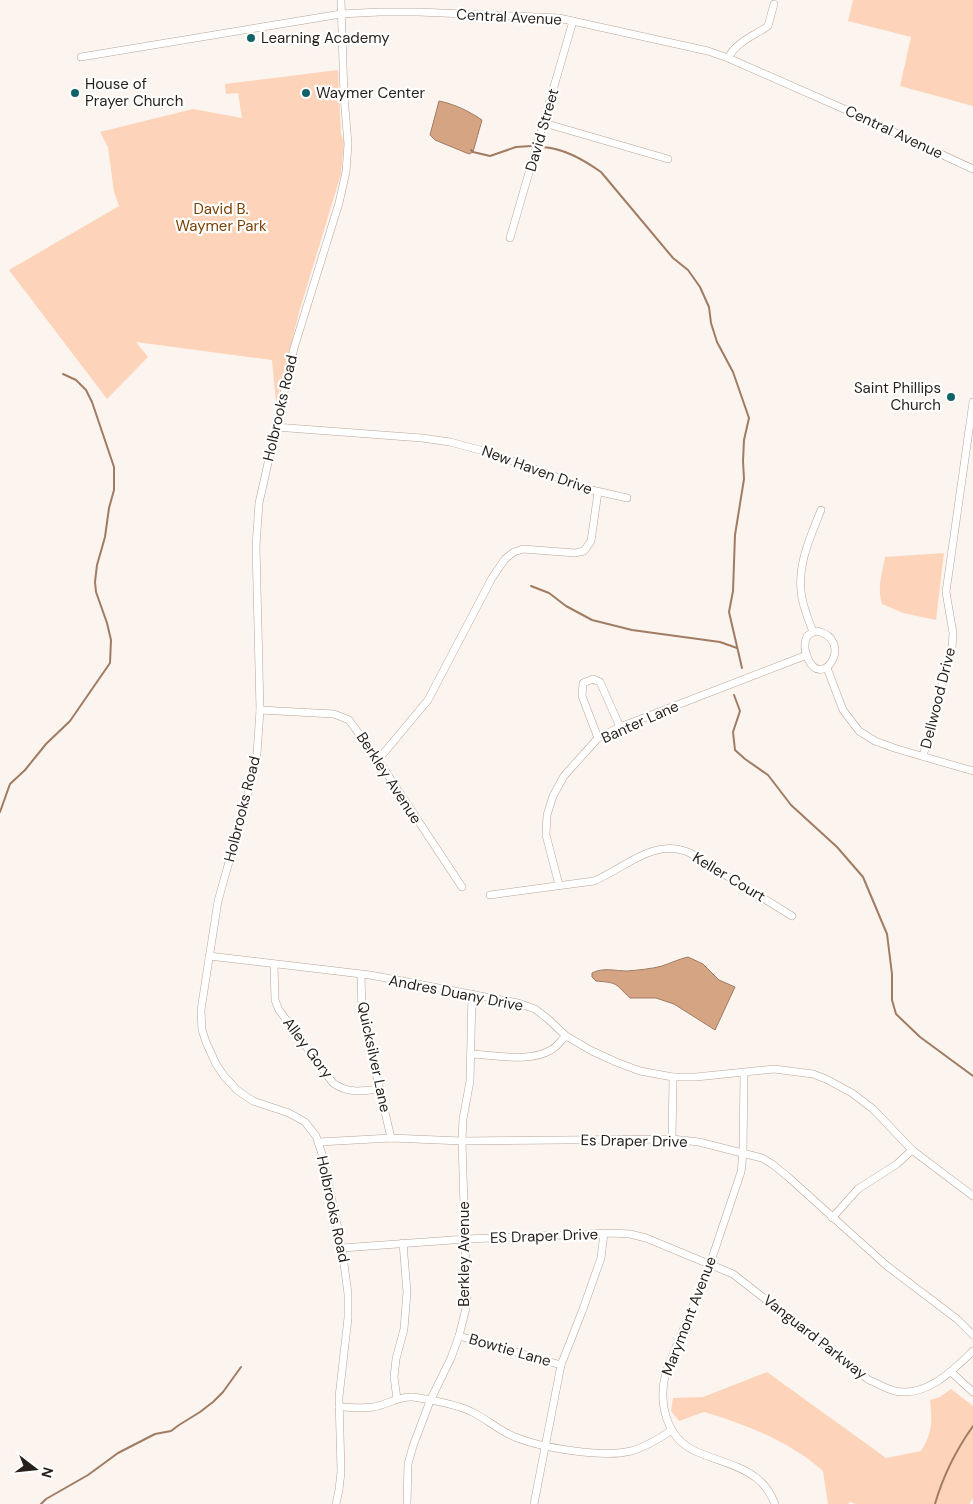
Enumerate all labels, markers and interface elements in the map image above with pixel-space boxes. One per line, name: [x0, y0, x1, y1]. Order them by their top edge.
street label: Central Avenue: [456, 4, 562, 30]
place label: Learning Academy: [261, 28, 390, 48]
marker: Learning Academy: [245, 32, 257, 44]
place label: House of Prayer Church: [85, 74, 183, 111]
place label: Waymer Center: [316, 83, 426, 103]
street label: David Street: [521, 86, 563, 174]
marker: House of Prayer Church: [69, 87, 81, 99]
marker: Waymer Center: [300, 87, 312, 99]
street label: Central Avenue: [842, 101, 946, 163]
park label: David B. Waymer Park: [175, 199, 267, 236]
street label: Holbrooks Road: [258, 353, 302, 463]
place label: Saint Phillips Church: [854, 378, 941, 415]
marker: Saint Phillips Church: [945, 391, 957, 403]
street label: New Haven Drive: [479, 441, 595, 499]
street label: Dellwood Drive: [916, 645, 960, 751]
street label: Banter Lane: [598, 696, 682, 748]
street label: Berkley Avenue: [352, 728, 426, 828]
street label: Holbrooks Road: [219, 754, 265, 864]
street label: Keller Court: [689, 848, 769, 907]
street label: Andres Duany Drive: [387, 970, 525, 1016]
street label: Quicksilver Lane: [352, 1000, 396, 1114]
street label: Alley Gory: [279, 1013, 338, 1083]
street label: Es Draper Drive: [580, 1130, 688, 1152]
street label: Holbrooks Road: [312, 1154, 354, 1264]
street label: Berkley Avenue: [454, 1201, 474, 1307]
street label: ES Draper Drive: [490, 1224, 598, 1248]
street label: Marymont Avenue: [657, 1253, 721, 1379]
street label: Vanguard Parkway: [759, 1290, 872, 1384]
street label: Bowtie Lane: [467, 1329, 553, 1371]
north arrow: [10, 1444, 60, 1494]
text: N: [37, 1465, 58, 1480]

